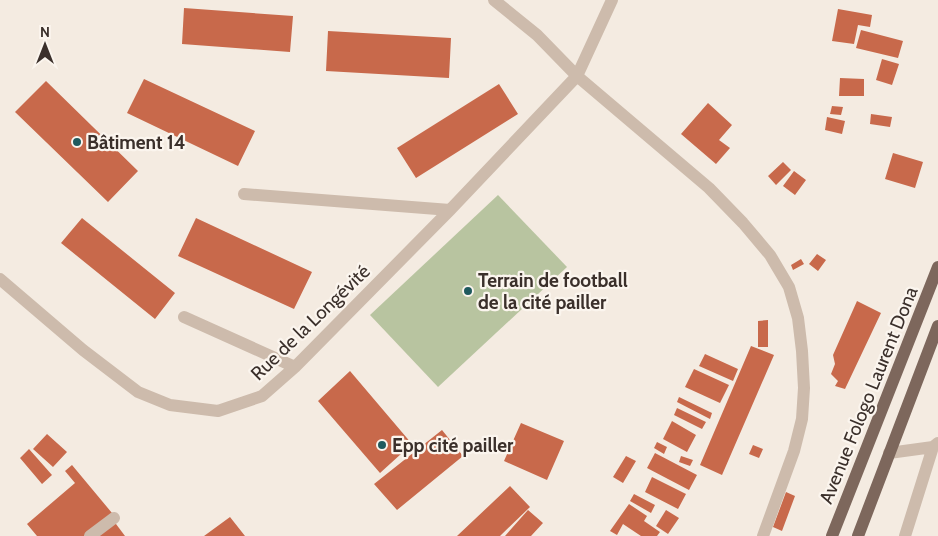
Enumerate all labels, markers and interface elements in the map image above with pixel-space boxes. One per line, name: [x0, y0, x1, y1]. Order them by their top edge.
north arrow: [20, 20, 70, 70]
text: N: [40, 23, 50, 41]
place label: Bâtiment 14: [87, 131, 186, 154]
marker: Bâtiment 14: [71, 136, 83, 148]
street label: Rue de la Longévité: [246, 260, 375, 385]
place label: Terrain de football de la cité pailler: [478, 269, 628, 314]
street label: Avenue Fologo Laurent Dona: [814, 283, 923, 507]
marker: Terrain de football de la cité pailler: [462, 285, 474, 297]
place label: Epp cité pailler: [392, 434, 514, 457]
marker: Epp cité pailler: [376, 439, 388, 451]

